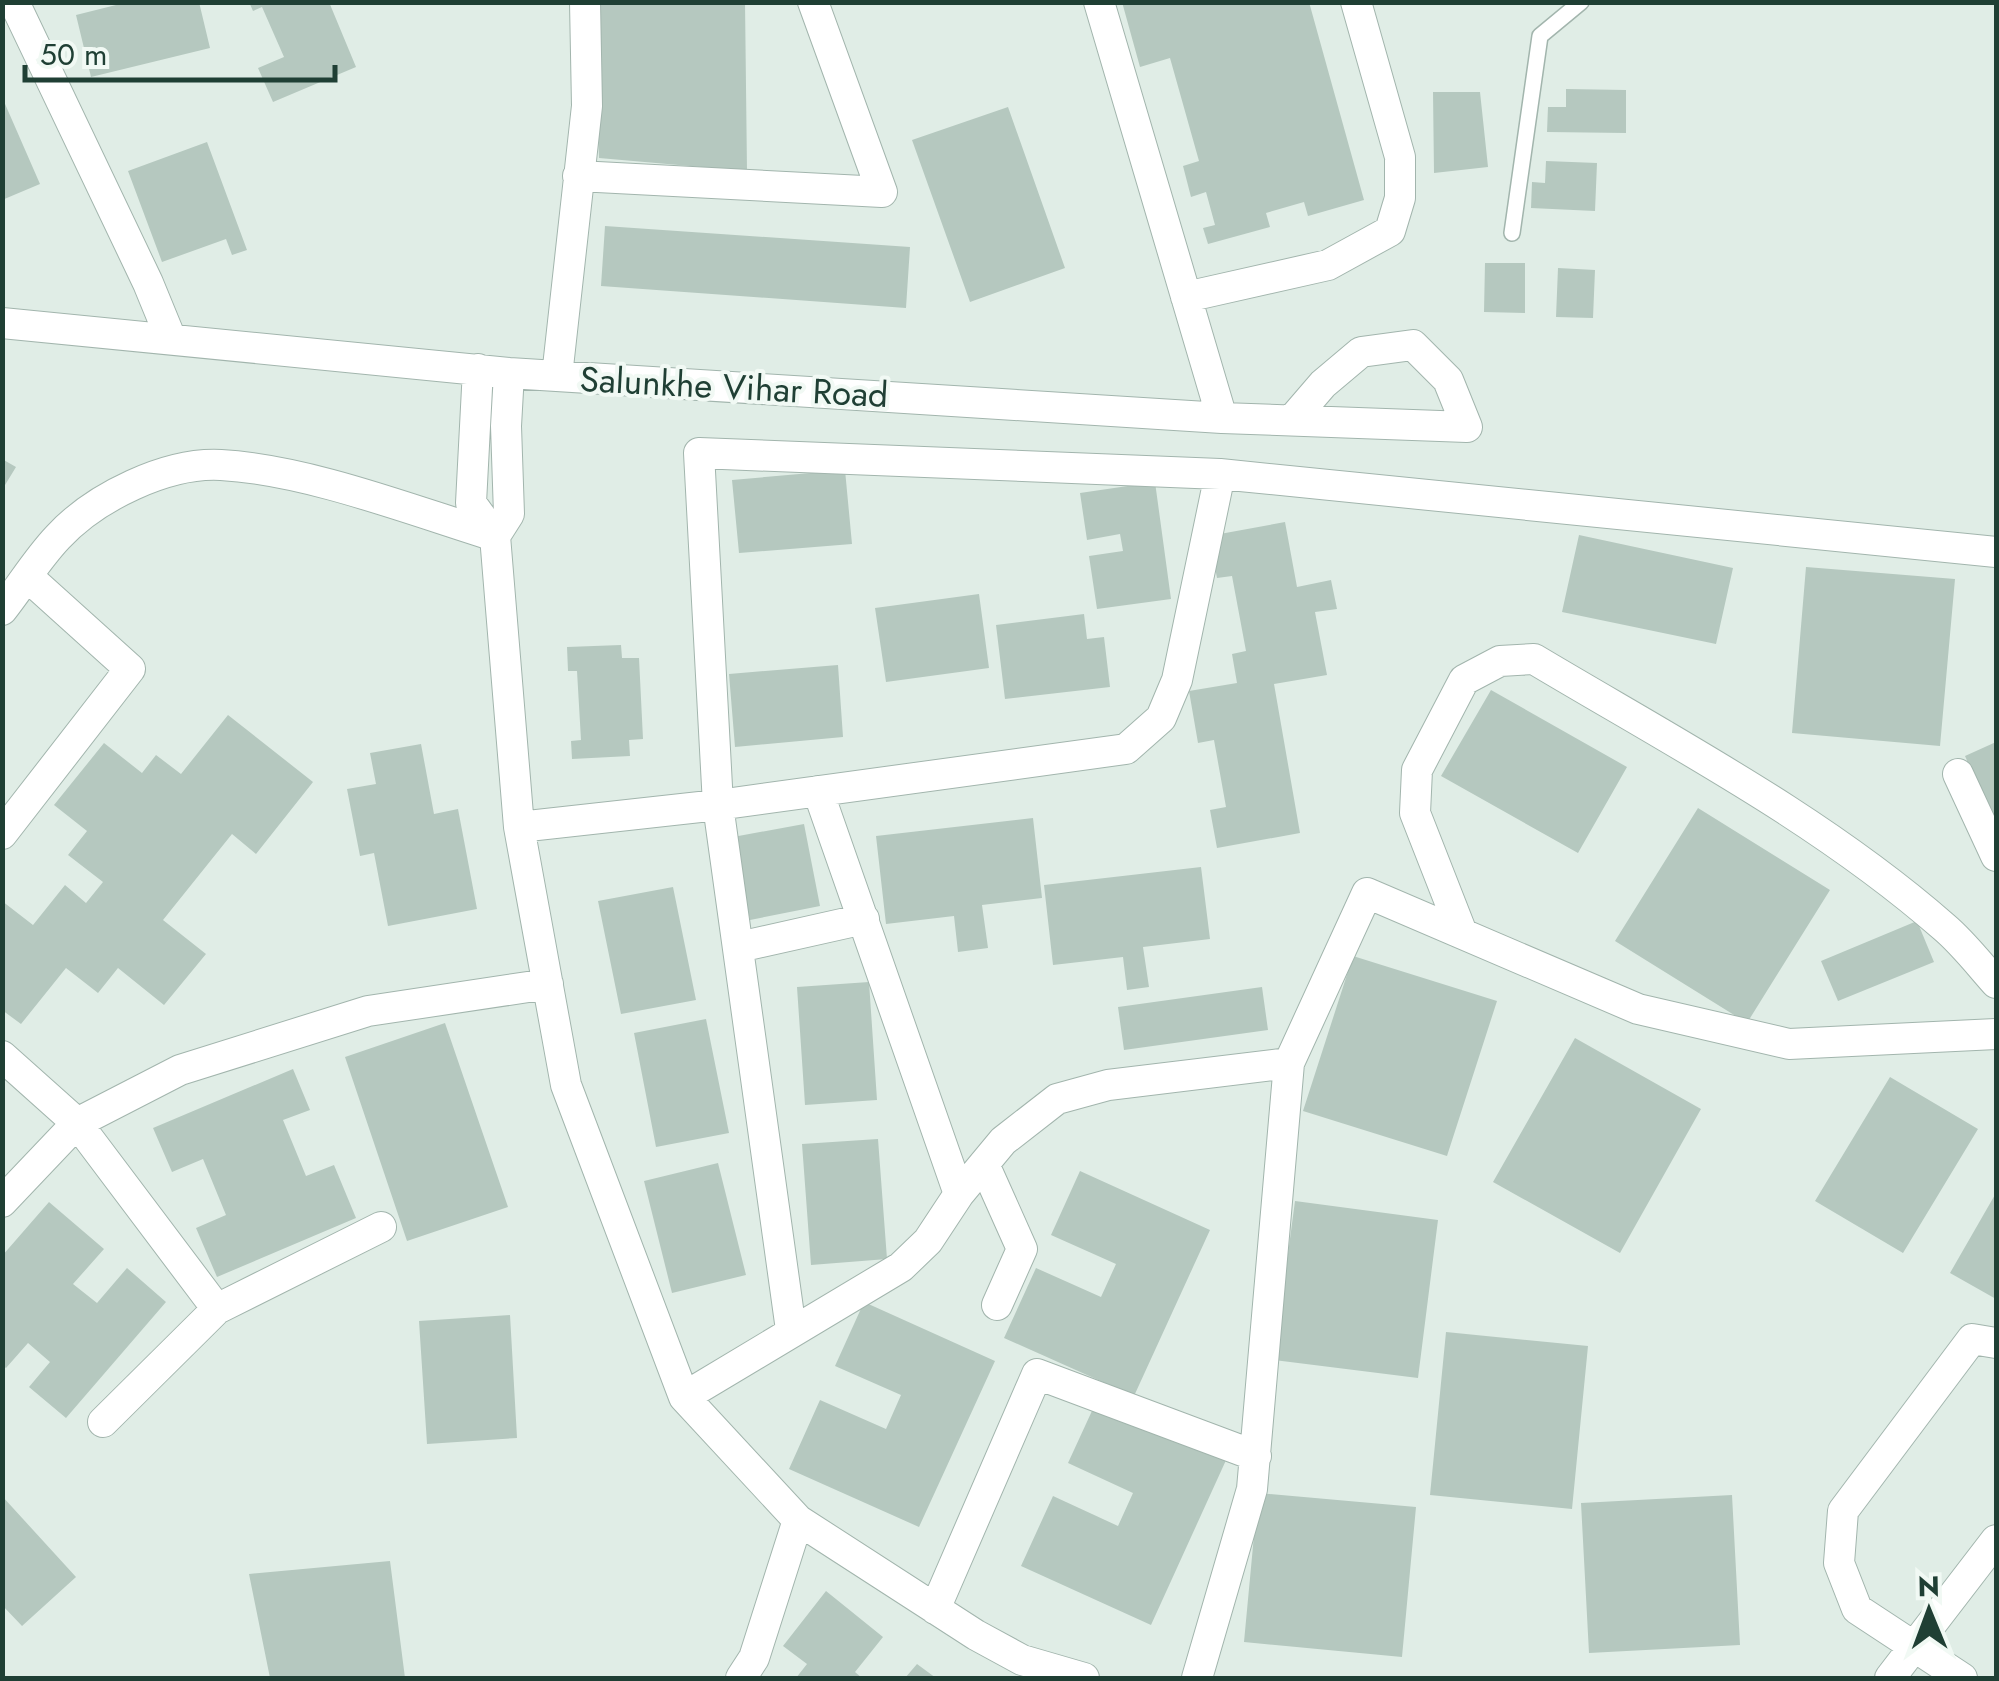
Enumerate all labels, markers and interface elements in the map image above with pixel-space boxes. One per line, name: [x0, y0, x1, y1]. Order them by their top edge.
scale bar: [25, 20, 335, 82]
text: 50 m: [40, 33, 107, 76]
street label: Salunkhe Vihar Road: [579, 354, 889, 420]
north arrow: [1879, 1561, 1979, 1661]
text: N: [1917, 1566, 1940, 1607]

